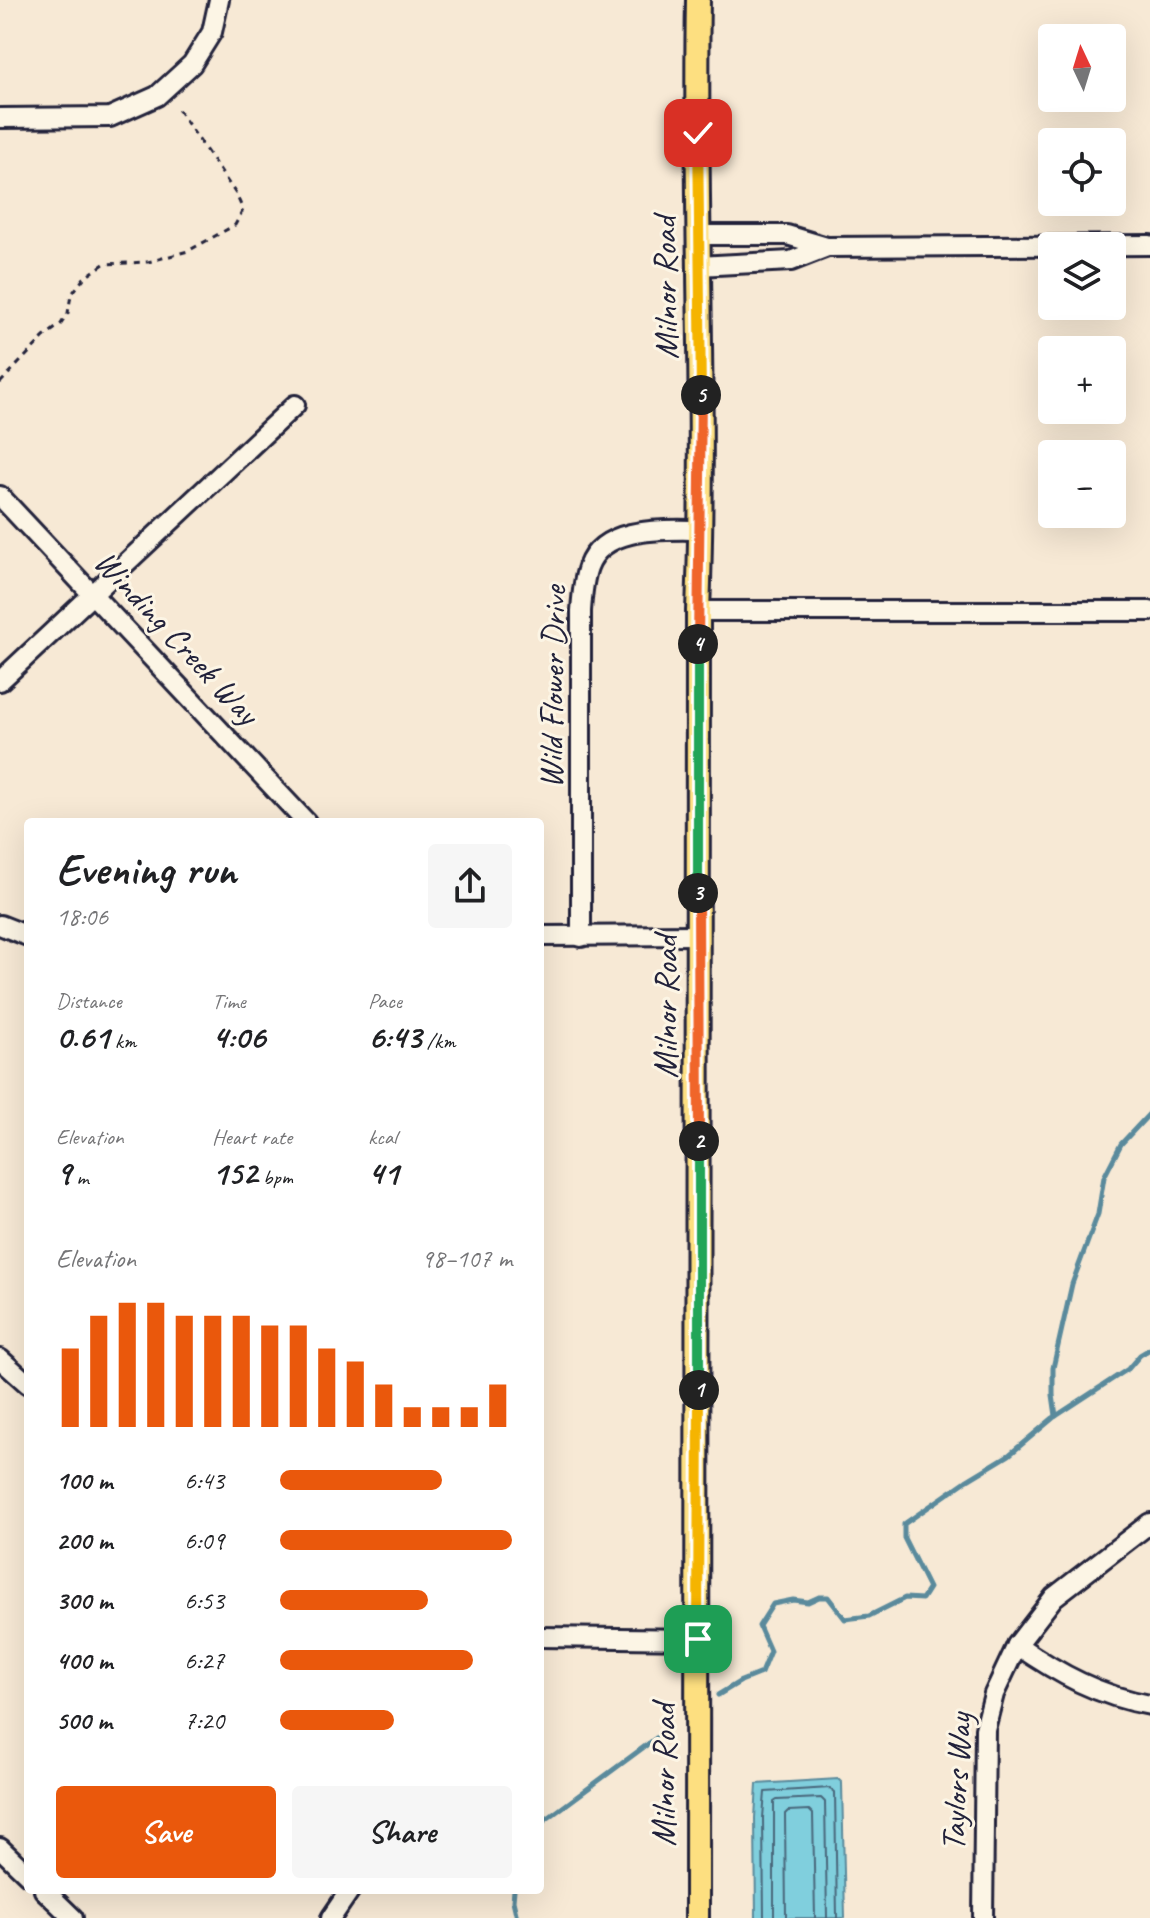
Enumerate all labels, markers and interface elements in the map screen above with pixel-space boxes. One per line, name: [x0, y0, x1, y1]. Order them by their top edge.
north arrow: [1038, 24, 1126, 112]
map controls: [1038, 24, 1126, 528]
pin: [664, 99, 732, 167]
icon: check: [676, 111, 720, 155]
button: locate: [1038, 128, 1126, 216]
street label: Milnor Road: [642, 212, 688, 360]
button: layers: [1038, 232, 1126, 320]
button: +: [1038, 336, 1126, 424]
pin: 5: [681, 375, 721, 415]
text: 5: [696, 381, 706, 409]
button: −: [1038, 440, 1126, 528]
street label: Winding Creek Way: [85, 541, 270, 735]
street label: Wild Flower Drive: [529, 583, 575, 789]
pin: 4: [678, 624, 718, 664]
text: 4: [693, 630, 703, 658]
text: Evening run: [56, 842, 236, 897]
button: share: [428, 844, 512, 928]
pin: 3: [678, 873, 718, 913]
text: 3: [693, 879, 703, 907]
text: 18:06: [56, 900, 108, 933]
street label: Milnor Road: [644, 931, 687, 1078]
text: Distance: [56, 987, 122, 1015]
text: Time: [212, 987, 246, 1015]
text: Pace: [368, 987, 402, 1015]
text: 0.61: [56, 1015, 109, 1058]
text: 4:06: [212, 1015, 265, 1058]
text: 6:43: [368, 1015, 421, 1058]
text: km: [109, 1027, 136, 1055]
text: /km: [421, 1027, 455, 1055]
pin: 2: [679, 1121, 719, 1161]
text: Elevation: [56, 1123, 124, 1151]
text: Heart rate: [212, 1123, 292, 1151]
text: kcal: [368, 1123, 397, 1151]
text: 2: [694, 1127, 704, 1155]
text: 9: [56, 1151, 71, 1194]
text: 152: [212, 1151, 257, 1194]
text: 41: [368, 1151, 399, 1194]
text: m: [71, 1163, 89, 1191]
text: bpm: [257, 1163, 293, 1191]
text: Elevation: [56, 1242, 136, 1275]
text: 98–107 m: [421, 1242, 512, 1275]
pin: 1: [679, 1370, 719, 1410]
text: 1: [694, 1376, 704, 1404]
text: 100 m: [56, 1464, 112, 1497]
text: 6:43: [184, 1464, 224, 1497]
text: 200 m: [56, 1524, 112, 1557]
text: 6:09: [184, 1524, 224, 1557]
text: 300 m: [56, 1584, 112, 1617]
text: 6:53: [184, 1584, 224, 1617]
pin: [664, 1605, 732, 1673]
icon: arrive: [676, 1617, 720, 1661]
text: 400 m: [56, 1644, 112, 1677]
text: 6:27: [184, 1644, 224, 1677]
street label: Milnor Road: [642, 1699, 685, 1846]
text: 500 m: [56, 1704, 112, 1737]
text: 7:20: [184, 1704, 224, 1737]
street label: Taylors Way: [931, 1710, 981, 1852]
button: Save: [56, 1786, 276, 1878]
button: Share: [292, 1786, 512, 1878]

